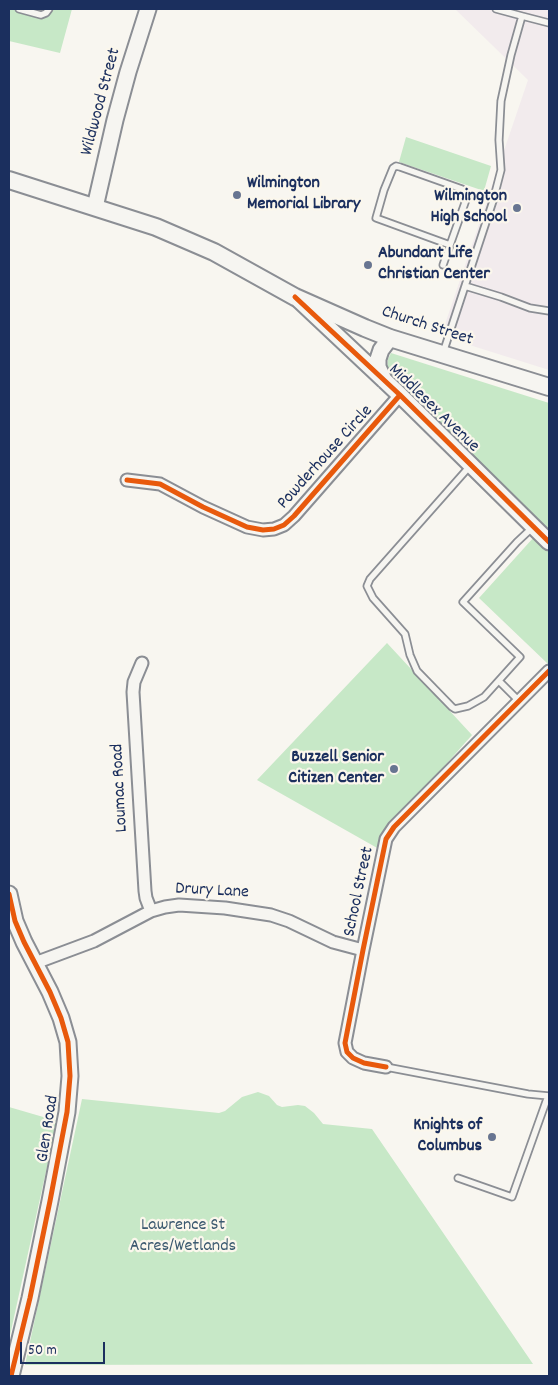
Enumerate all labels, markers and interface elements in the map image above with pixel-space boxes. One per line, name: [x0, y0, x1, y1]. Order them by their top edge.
street label: Wildwood Street: [77, 46, 127, 158]
place label: Wilmington Memorial Library: [247, 174, 360, 216]
place label: Wilmington High School: [431, 187, 507, 230]
marker: Wilmington Memorial Library: [231, 189, 243, 201]
marker: Wilmington High School: [511, 202, 523, 214]
place label: Abundant Life Christian Center: [378, 244, 490, 286]
marker: Abundant Life Christian Center: [362, 259, 374, 271]
street label: Church Street: [379, 302, 475, 352]
street label: Middlesex Avenue: [383, 360, 483, 458]
street label: Powderhouse Circle: [274, 401, 378, 515]
street label: Loumac Road: [108, 743, 134, 833]
place label: Buzzell Senior Citizen Center: [288, 748, 384, 791]
marker: Buzzell Senior Citizen Center: [388, 763, 400, 775]
street label: School Street: [340, 845, 380, 939]
street label: Drury Lane: [175, 879, 249, 905]
street label: Glen Road: [33, 1094, 65, 1164]
place label: Knights of Columbus: [413, 1116, 482, 1158]
marker: Knights of Columbus: [486, 1131, 498, 1143]
park label: Lawrence St Acres/Wetlands: [130, 1216, 236, 1258]
scale bar: [22, 1332, 108, 1364]
text: 50 m: [28, 1340, 57, 1362]

